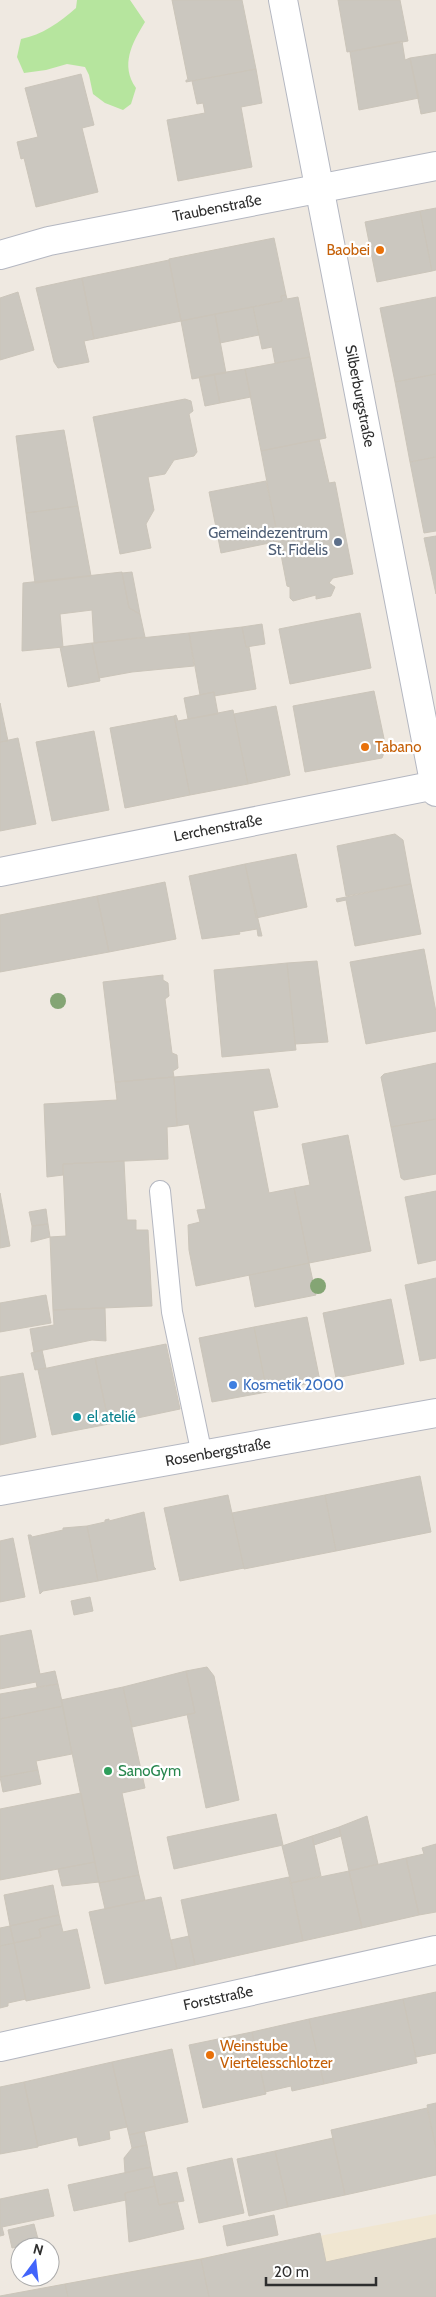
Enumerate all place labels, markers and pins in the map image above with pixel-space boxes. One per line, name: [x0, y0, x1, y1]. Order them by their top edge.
place label: Baobei: [326, 241, 370, 259]
marker: Baobei: [374, 244, 386, 256]
place label: Gemeindezentrum St. Fidelis: [208, 524, 328, 559]
marker: Gemeindezentrum St. Fidelis: [332, 536, 344, 548]
place label: Tabano: [375, 738, 421, 756]
marker: Tabano: [359, 741, 371, 753]
place label: Kosmetik 2000: [243, 1376, 344, 1394]
marker: Kosmetik 2000: [227, 1379, 239, 1391]
place label: el atelié: [87, 1408, 136, 1426]
marker: el atelié: [71, 1411, 83, 1423]
place label: SanoGym: [118, 1762, 181, 1780]
marker: SanoGym: [102, 1765, 114, 1777]
place label: Weinstube Viertelesschlotzer: [220, 2037, 333, 2072]
marker: Weinstube Viertelesschlotzer: [204, 2049, 216, 2061]

